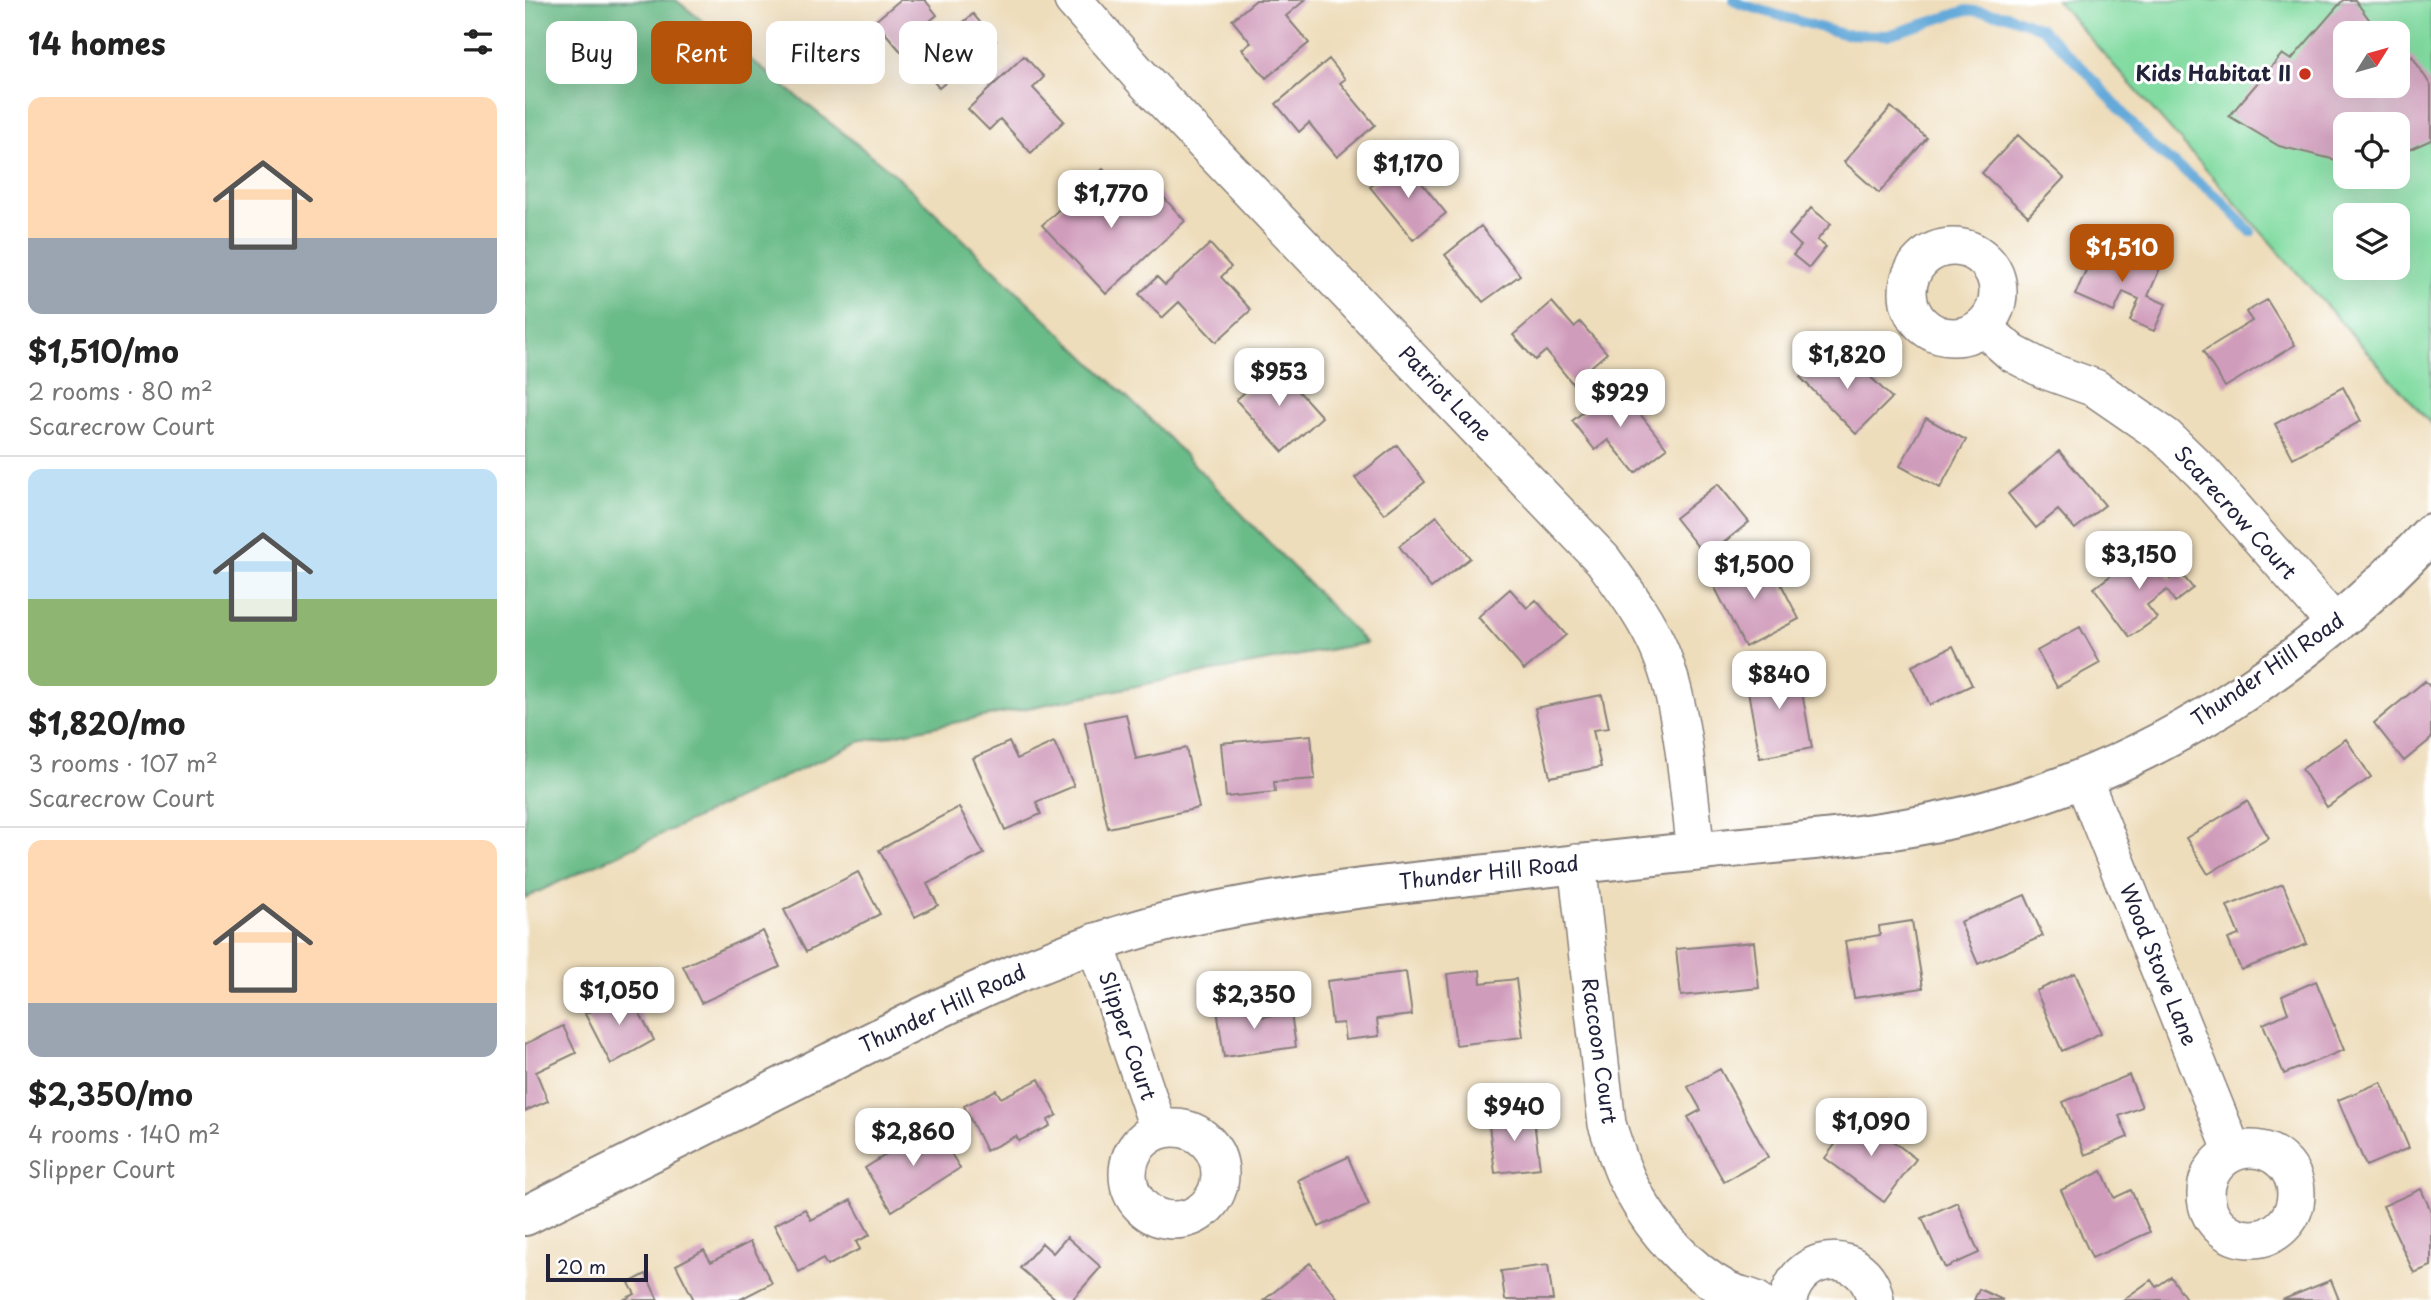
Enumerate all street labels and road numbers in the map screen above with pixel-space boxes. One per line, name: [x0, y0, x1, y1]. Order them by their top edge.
street label: Patriot Lane: [1392, 337, 1501, 448]
street label: Scarecrow Court: [2168, 438, 2305, 586]
street label: Thunder Hill Road: [2184, 604, 2350, 733]
street label: Thunder Hill Road: [1397, 846, 1580, 896]
street label: Wood Stove Lane: [2113, 878, 2207, 1050]
street label: Thunder Hill Road: [854, 955, 1031, 1060]
street label: Slipper Court: [1092, 967, 1166, 1104]
street label: Raccoon Court: [1575, 976, 1627, 1126]

